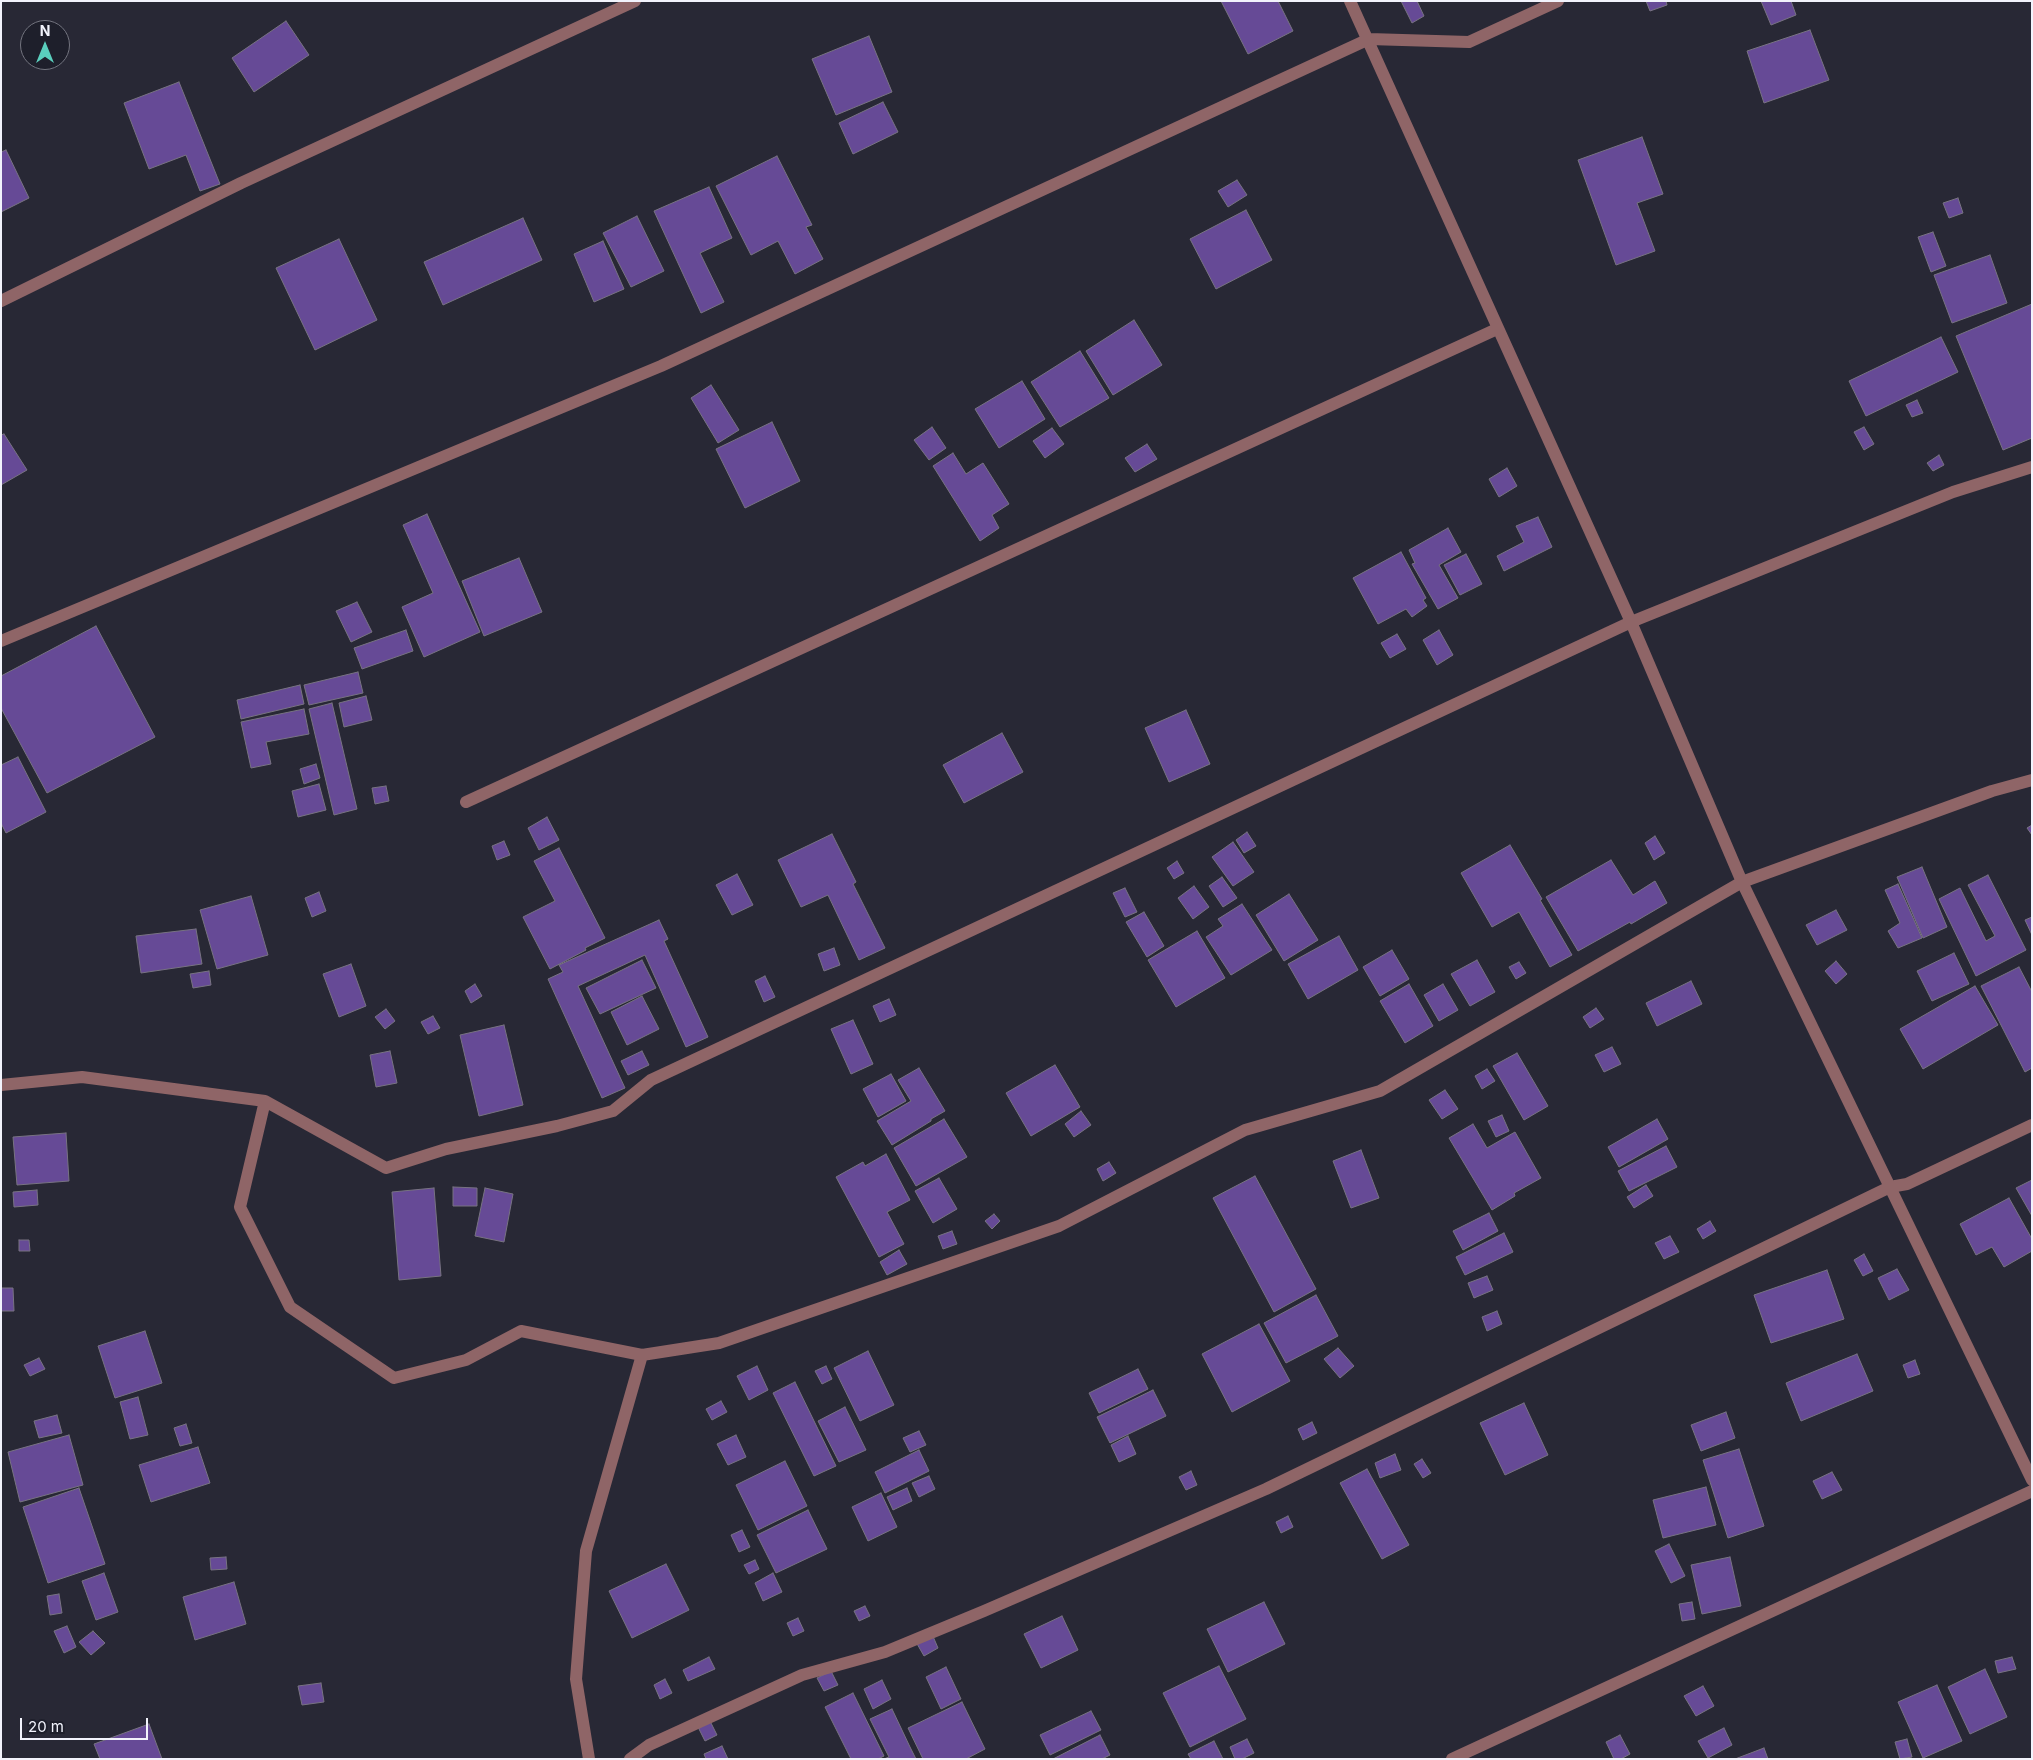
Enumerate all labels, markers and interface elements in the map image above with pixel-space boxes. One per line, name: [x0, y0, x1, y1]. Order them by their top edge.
north arrow: [20, 20, 70, 70]
text: N: [40, 22, 50, 39]
scale bar: [22, 1708, 150, 1740]
text: 20 m: [28, 1717, 64, 1736]

